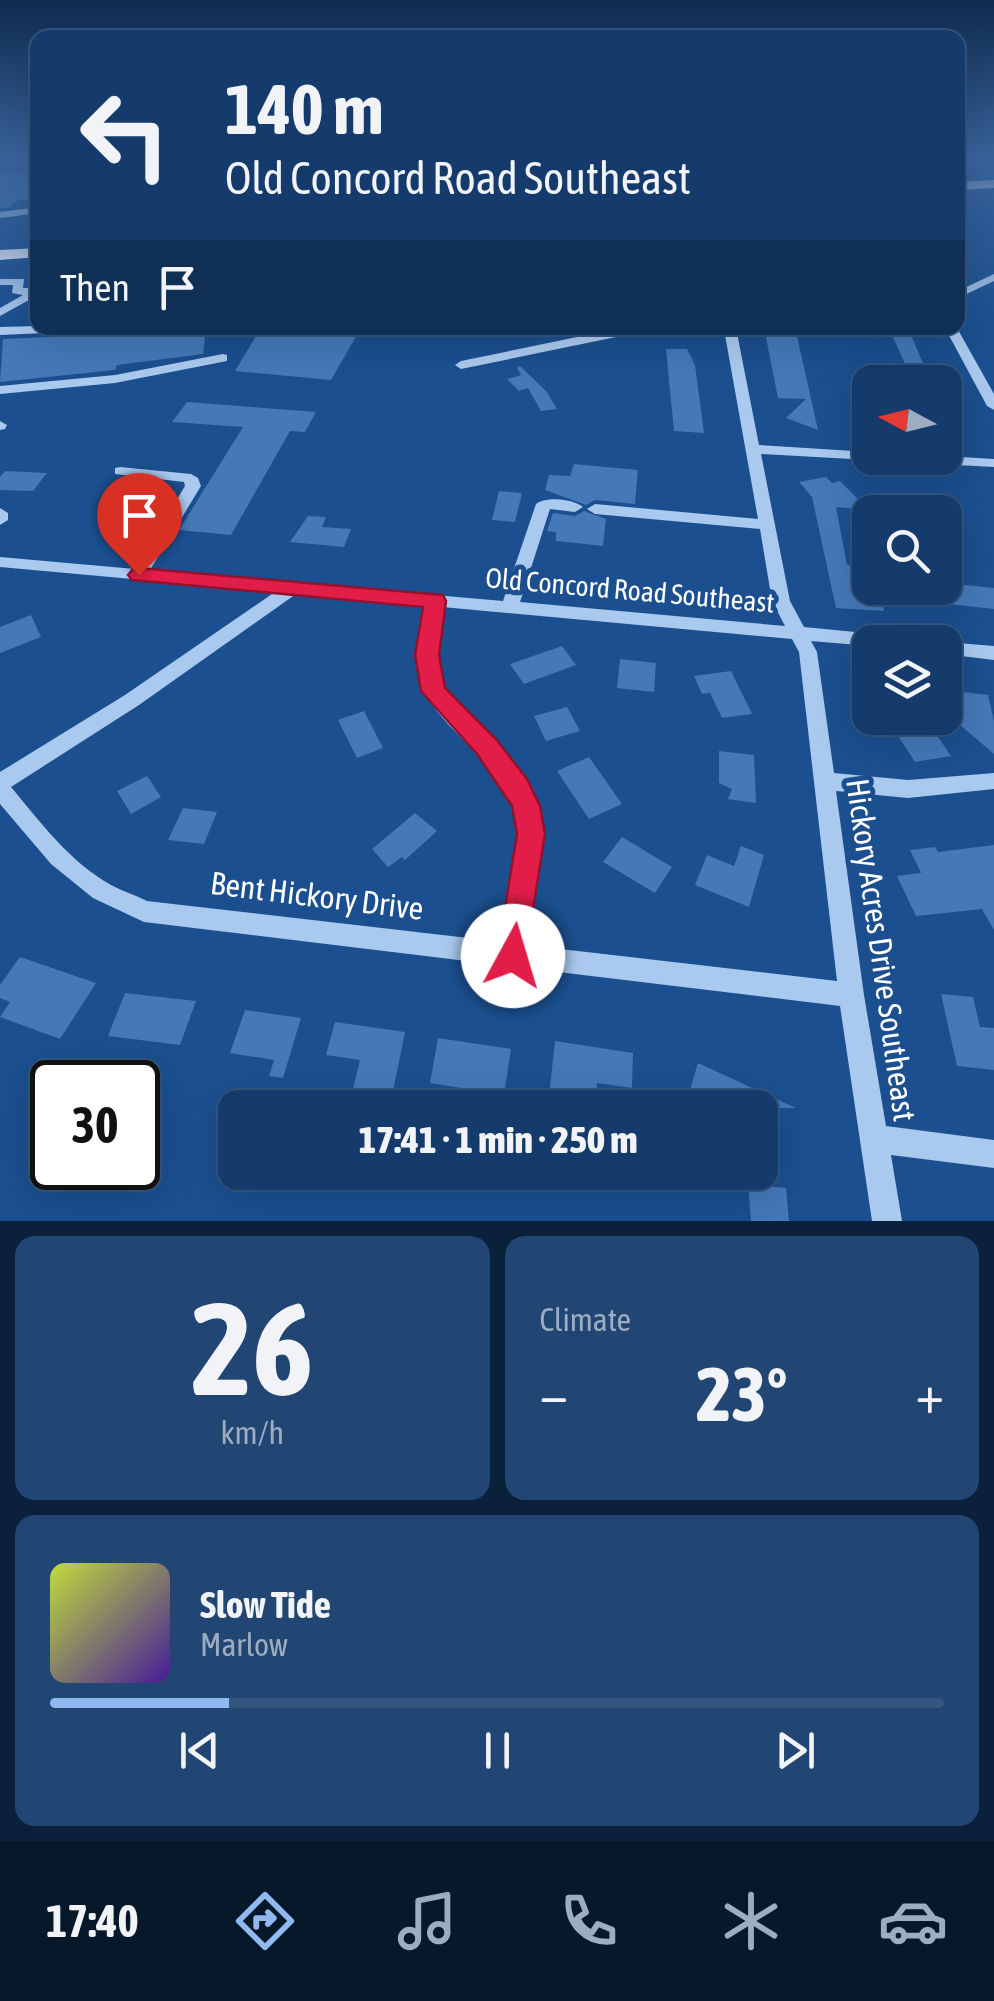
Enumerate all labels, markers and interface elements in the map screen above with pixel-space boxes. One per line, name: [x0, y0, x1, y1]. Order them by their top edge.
text: 140 m: [225, 69, 384, 149]
icon: left: [60, 70, 190, 200]
text: Old Concord Road Southeast: [225, 152, 691, 204]
icon: arrive: [150, 260, 205, 315]
text: Then: [60, 266, 130, 309]
north arrow: [852, 365, 962, 475]
map controls: [852, 365, 962, 735]
pin: [97, 473, 182, 576]
icon: arrive: [112, 488, 167, 543]
button: search: [852, 495, 962, 605]
street label: Old Concord Road Southeast: [484, 561, 776, 619]
button: layers: [852, 625, 962, 735]
street label: Hickory Acres Drive Southeast: [839, 776, 924, 1124]
street label: Bent Hickory Drive: [208, 864, 426, 927]
position arrow: [461, 904, 565, 1008]
speed limit sign: 30: [30, 1060, 160, 1190]
text: 17:41 · 1 min · 250 m: [358, 1118, 638, 1161]
text: 26: [191, 1274, 313, 1423]
text: Climate: [540, 1301, 631, 1338]
text: 23°: [696, 1351, 787, 1437]
text: −: [540, 1362, 568, 1425]
text: +: [915, 1362, 944, 1425]
text: km/h: [221, 1414, 284, 1451]
text: Slow Tide: [200, 1583, 331, 1626]
text: Marlow: [200, 1626, 288, 1663]
icon: previous: [172, 1723, 227, 1778]
icon: pause: [470, 1723, 525, 1778]
icon: next: [768, 1723, 823, 1778]
icon: directions: [230, 1886, 300, 1956]
icon: music: [392, 1886, 462, 1956]
icon: phone: [554, 1886, 624, 1956]
icon: climate: [716, 1886, 786, 1956]
icon: car: [878, 1886, 948, 1956]
text: 17:40: [46, 1895, 139, 1947]

